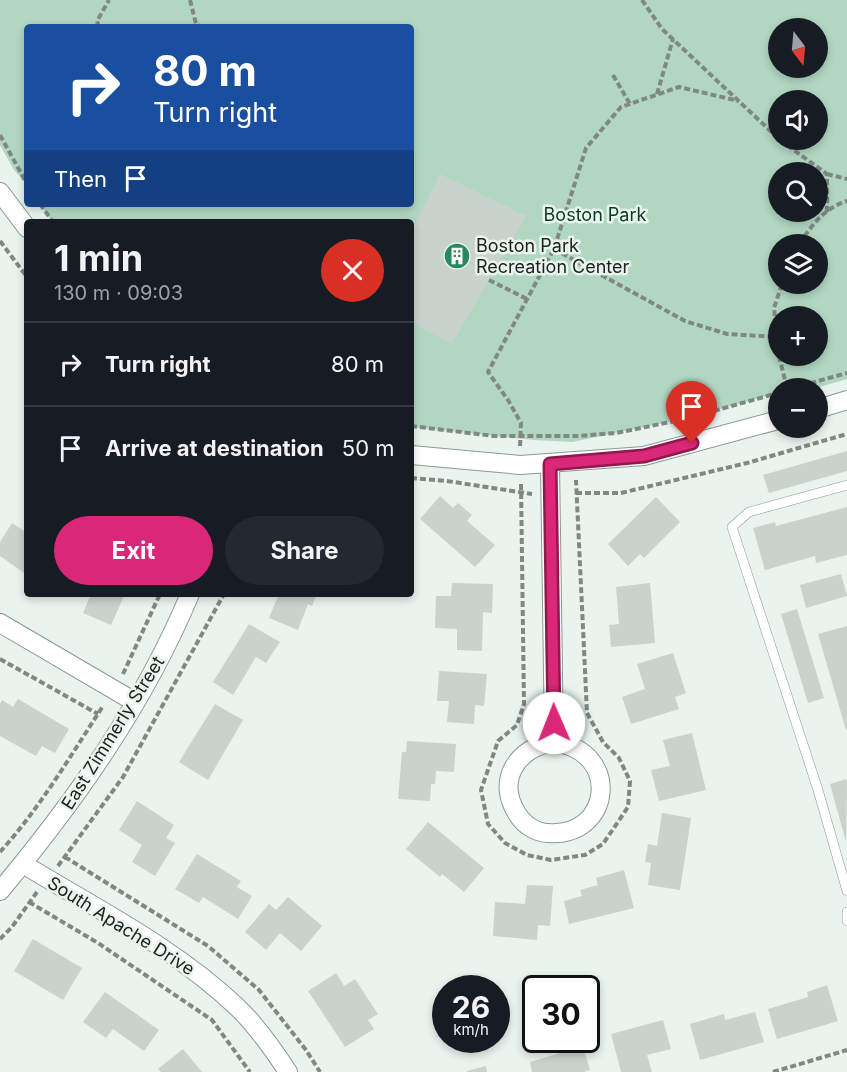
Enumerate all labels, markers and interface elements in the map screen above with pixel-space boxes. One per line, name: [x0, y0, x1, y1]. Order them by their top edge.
north arrow: [768, 18, 828, 78]
map controls: [768, 18, 828, 438]
text: 80 m: [153, 45, 257, 96]
icon: right: [54, 48, 132, 126]
button: sound: [768, 90, 828, 150]
text: Turn right: [153, 96, 277, 129]
icon: arrive: [119, 162, 152, 195]
button: search: [768, 162, 828, 222]
text: Then: [54, 166, 107, 192]
park label: Boston Park: [544, 204, 647, 225]
button: layers: [768, 234, 828, 294]
place label: Boston Park Recreation Center: [476, 235, 630, 277]
text: 1 min: [54, 236, 143, 280]
button: close: [321, 239, 384, 302]
building icon: Boston Park Recreation Center: [442, 241, 472, 271]
text: 130 m · 09:03: [54, 281, 183, 305]
button: +: [768, 306, 828, 366]
icon: right: [54, 348, 87, 381]
text: Turn right: [105, 351, 211, 377]
text: 80 m: [331, 351, 384, 377]
button: −: [768, 378, 828, 438]
pin: [666, 381, 717, 443]
icon: arrive: [675, 390, 708, 423]
icon: arrive: [54, 432, 87, 465]
text: Arrive at destination: [105, 435, 324, 461]
text: 50 m: [342, 435, 394, 461]
button: Exit: [54, 516, 213, 585]
button: Share: [225, 516, 384, 585]
street label: East Zimmerly Street: [57, 652, 168, 813]
position arrow: [522, 691, 586, 755]
street label: South Apache Drive: [44, 872, 199, 979]
speed limit sign: 30: [522, 975, 600, 1053]
text: 26: [452, 989, 490, 1025]
text: km/h: [453, 1020, 489, 1039]

